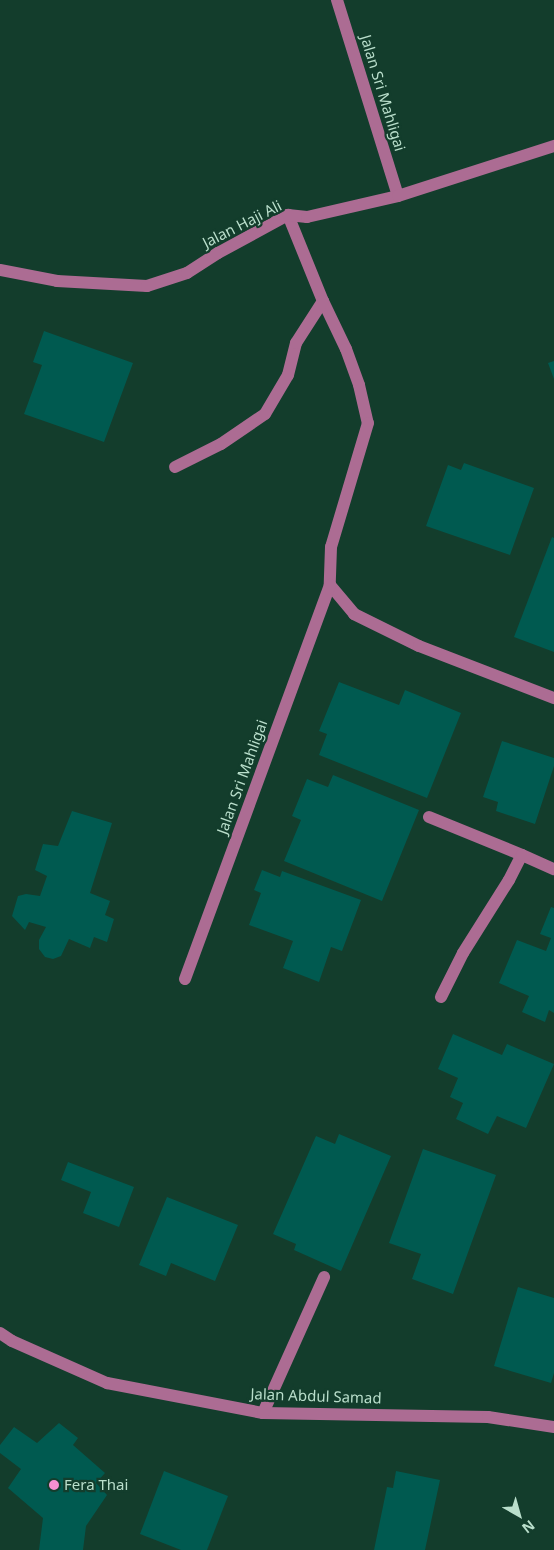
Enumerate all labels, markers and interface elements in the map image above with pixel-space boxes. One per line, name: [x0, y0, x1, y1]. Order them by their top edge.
street label: Jalan Sri Mahligai: [357, 33, 409, 153]
street label: Jalan Haji Ali: [199, 196, 285, 252]
street label: Jalan Sri Mahligai: [213, 717, 271, 837]
street label: Jalan Abdul Samad: [250, 1385, 382, 1407]
place label: Fera Thai: [64, 1476, 128, 1494]
marker: Fera Thai: [48, 1479, 60, 1491]
north arrow: [494, 1490, 544, 1540]
text: N: [518, 1516, 539, 1538]

